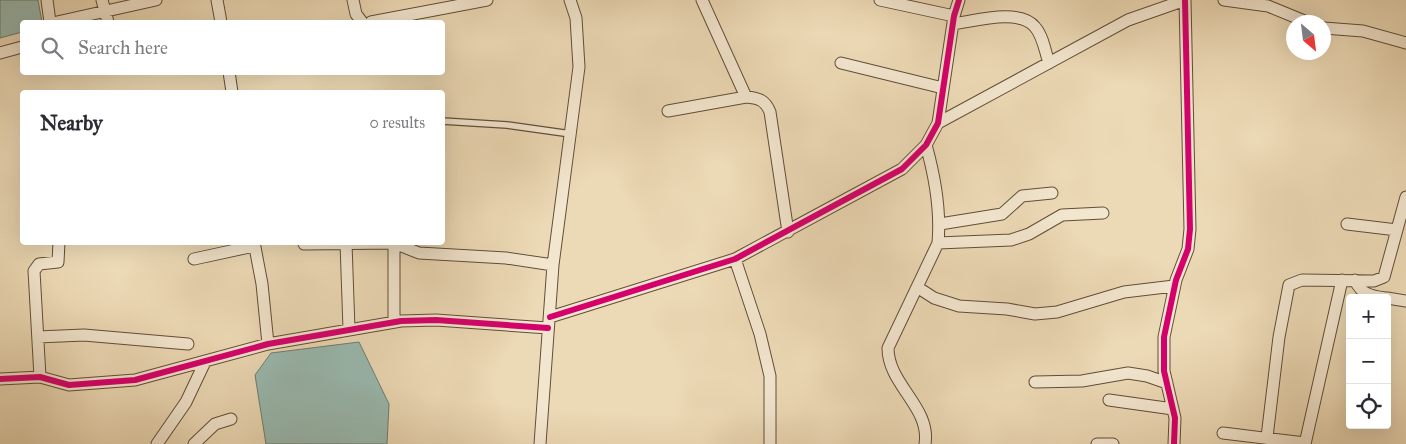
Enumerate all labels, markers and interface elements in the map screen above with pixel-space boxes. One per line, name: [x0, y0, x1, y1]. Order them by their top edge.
north arrow: [1286, 15, 1331, 60]
search box: [20, 20, 445, 75]
icon: search: [38, 34, 66, 62]
text: Search here: [78, 36, 168, 59]
text: Nearby: [40, 110, 103, 136]
text: 0 results: [370, 113, 425, 132]
map controls: [1346, 294, 1391, 429]
button: +: [1346, 294, 1391, 339]
button: −: [1346, 339, 1391, 384]
button: locate: [1346, 384, 1391, 429]

